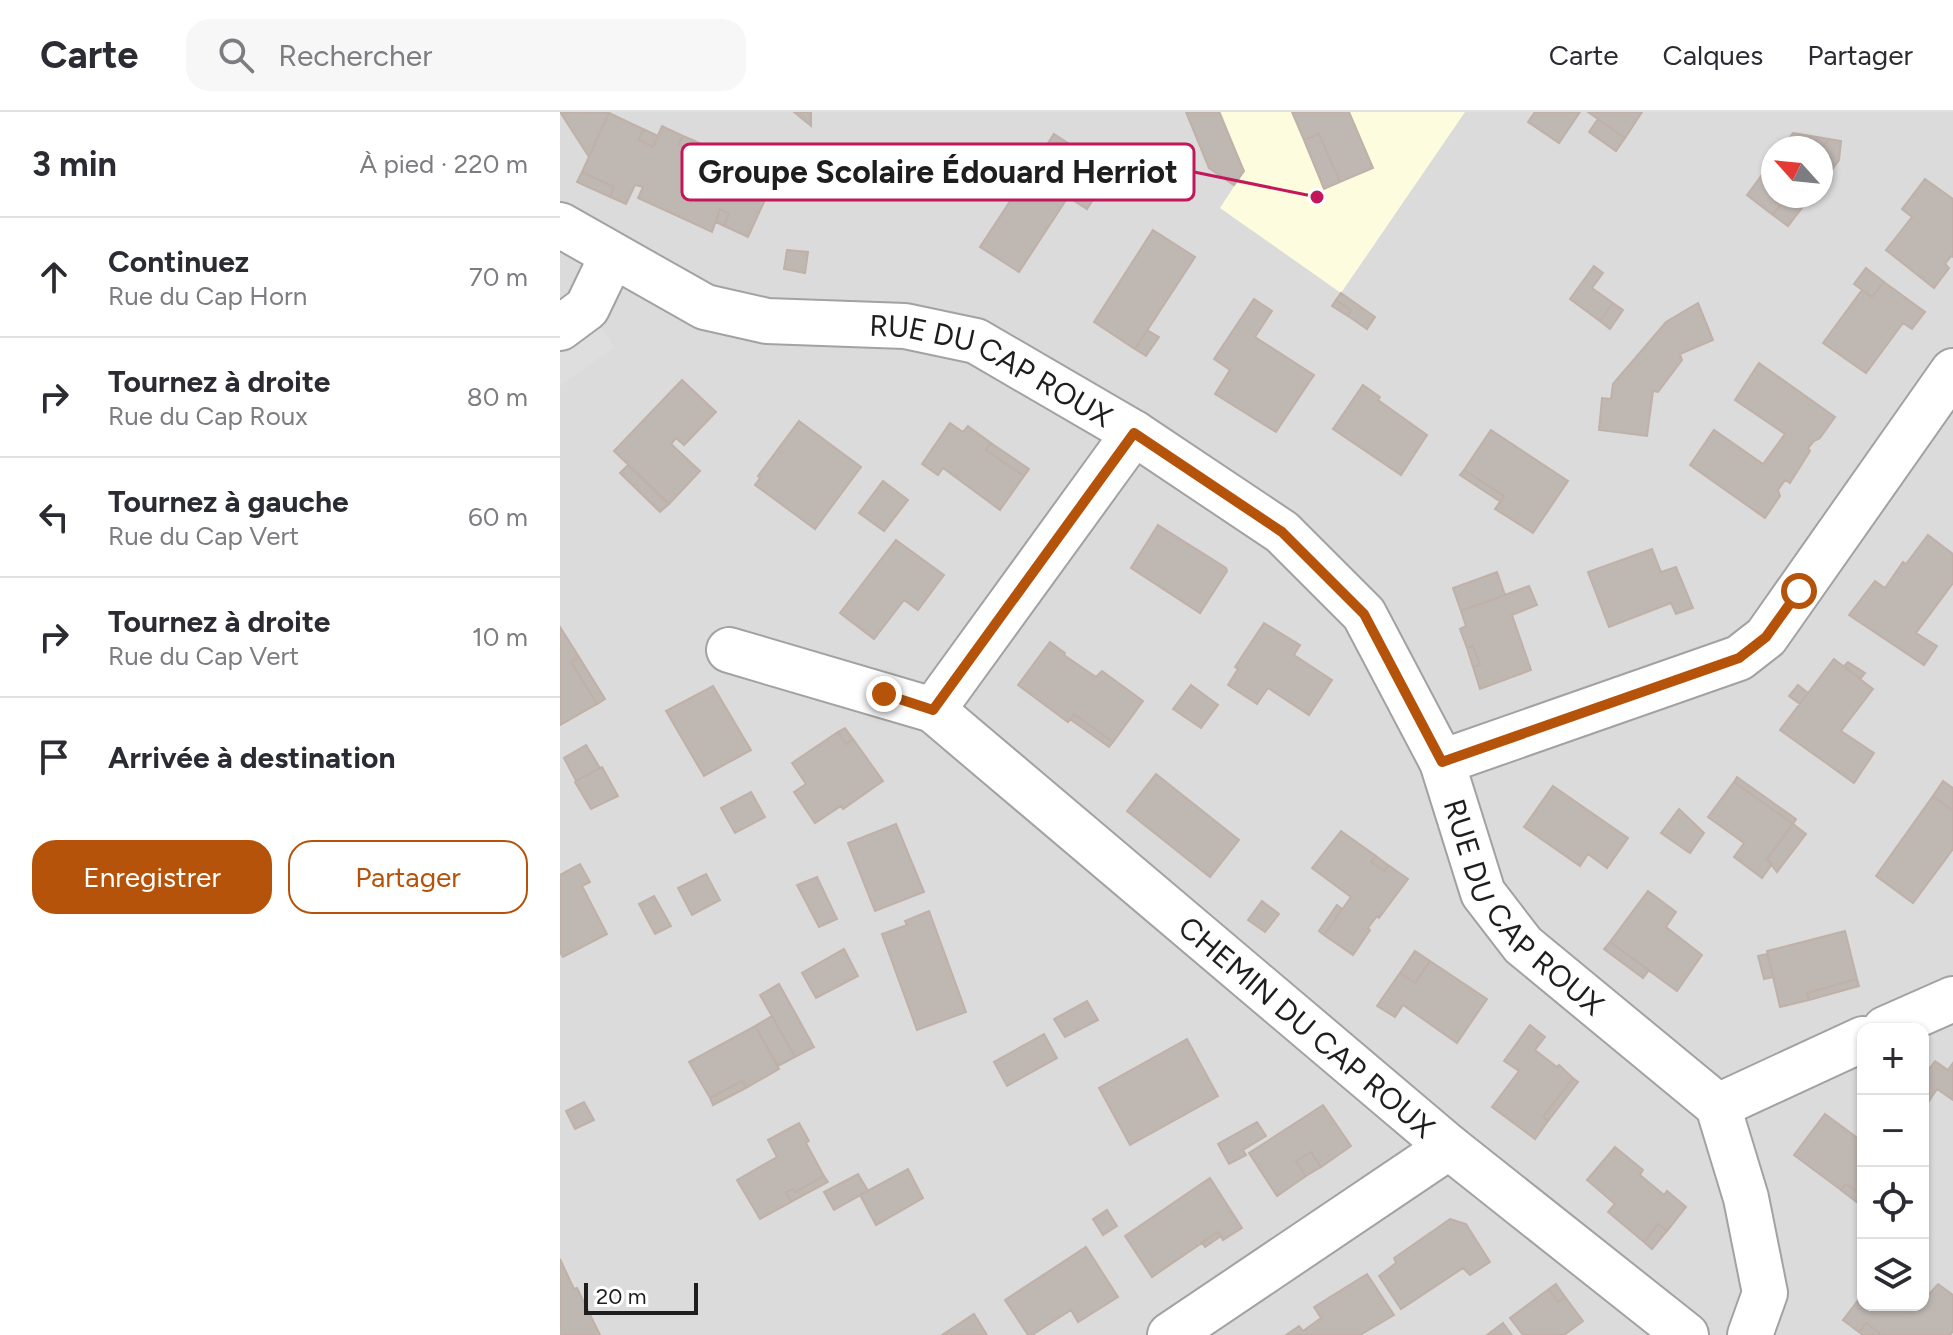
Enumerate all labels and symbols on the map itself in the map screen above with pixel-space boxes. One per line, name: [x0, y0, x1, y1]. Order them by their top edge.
north arrow: [1761, 136, 1833, 208]
callout: Groupe Scolaire Édouard Herriot: [682, 144, 1194, 200]
text: Groupe Scolaire Édouard Herriot: [698, 153, 1178, 191]
street label: RUE DU CAP ROUX: [869, 306, 1119, 435]
route start: [1781, 573, 1817, 609]
route end: [866, 676, 902, 712]
street label: RUE DU CAP ROUX: [1436, 794, 1612, 1023]
street label: CHEMIN DU CAP ROUX: [1171, 908, 1443, 1146]
scale bar: [584, 1279, 698, 1315]

